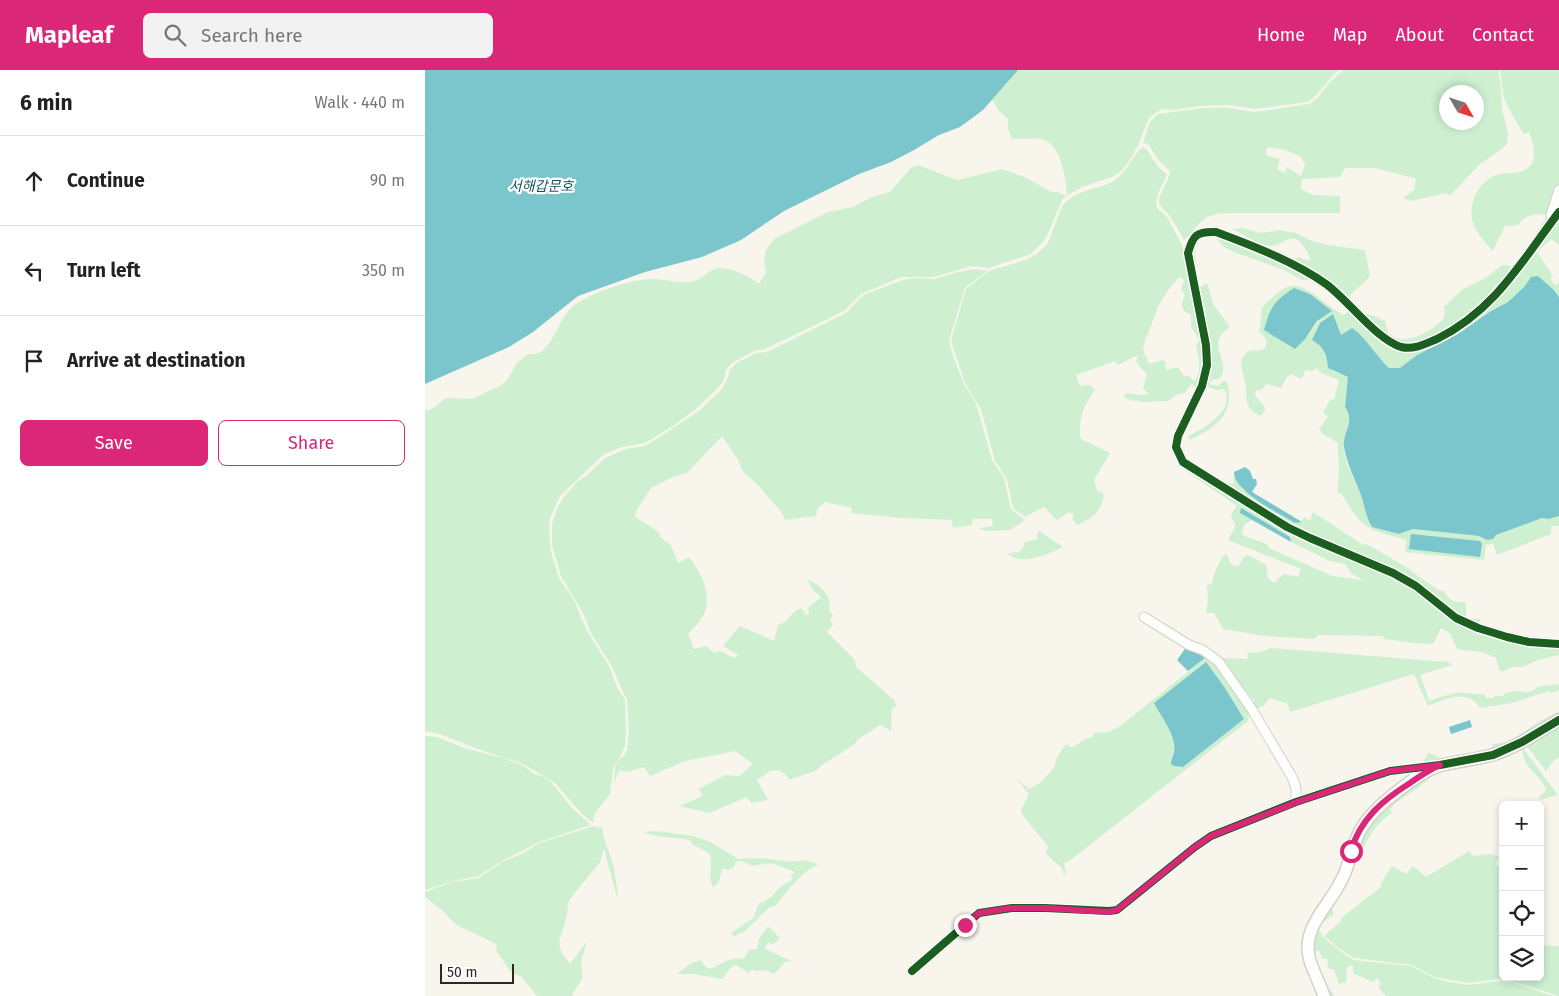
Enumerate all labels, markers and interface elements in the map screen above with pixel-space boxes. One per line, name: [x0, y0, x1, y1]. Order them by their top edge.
search box: [143, 13, 493, 58]
text: Mapleaf: [25, 21, 113, 49]
icon: search: [161, 21, 189, 49]
text: Search here: [201, 24, 303, 47]
text: Home: [1257, 24, 1305, 46]
text: Map: [1333, 24, 1367, 46]
text: About: [1395, 24, 1444, 46]
text: Contact: [1472, 24, 1534, 46]
north arrow: [1439, 85, 1484, 130]
text: 6 min: [20, 90, 73, 116]
text: Walk · 440 m: [315, 93, 405, 112]
icon: ahead: [20, 167, 48, 195]
text: Continue: [67, 169, 145, 192]
text: 90 m: [370, 171, 405, 190]
water label: 서해갑문호: [509, 178, 574, 195]
icon: left: [20, 257, 48, 285]
text: Turn left: [67, 259, 141, 282]
text: 350 m: [362, 261, 405, 280]
icon: arrive: [20, 347, 48, 375]
text: Arrive at destination: [67, 349, 246, 372]
button: Save: [20, 420, 208, 466]
button: Share: [218, 420, 405, 466]
map controls: [1499, 801, 1544, 981]
button: +: [1499, 801, 1544, 846]
route start: [1340, 840, 1363, 863]
button: −: [1499, 846, 1544, 891]
button: locate: [1499, 891, 1544, 936]
route end: [954, 914, 977, 937]
button: layers: [1499, 936, 1544, 981]
scale bar: [440, 961, 514, 984]
text: 50 m: [447, 964, 478, 981]

